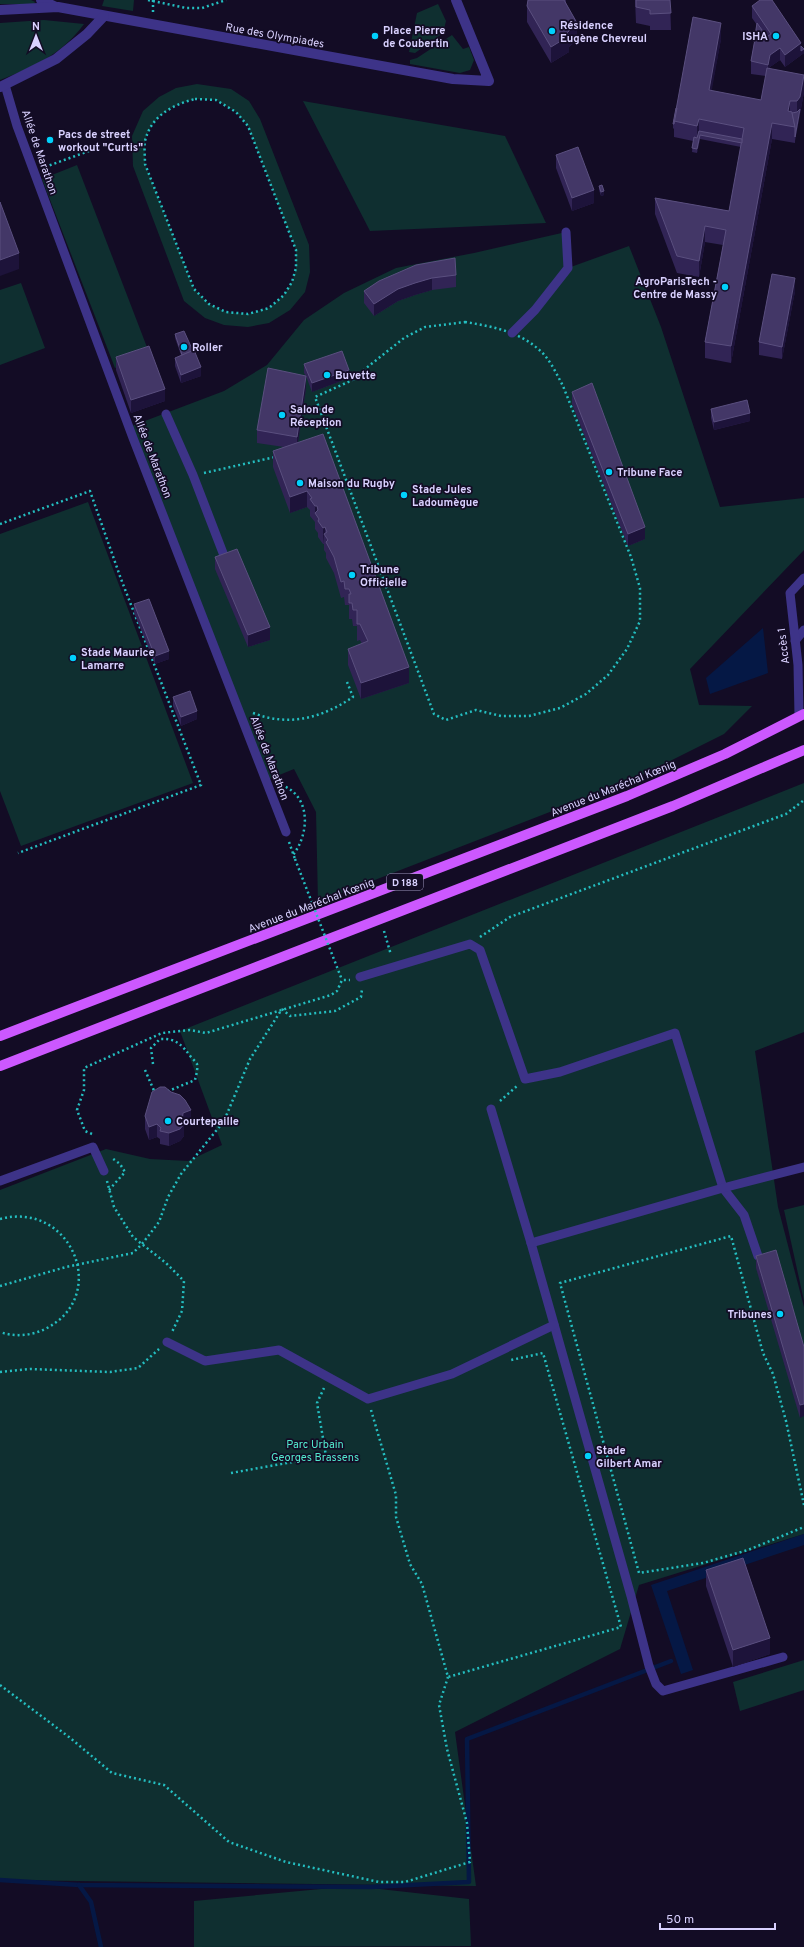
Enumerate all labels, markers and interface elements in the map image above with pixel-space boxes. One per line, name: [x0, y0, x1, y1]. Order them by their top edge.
north arrow: [16, 16, 56, 56]
place label: Résidence Eugène Chevreul: [560, 19, 647, 46]
text: N: [32, 20, 40, 34]
street label: Rue des Olympiades: [224, 20, 325, 52]
place label: Place Pierre de Coubertin: [383, 24, 449, 51]
marker: Résidence Eugène Chevreul: [547, 26, 557, 36]
place label: ISHA: [742, 30, 768, 44]
marker: Place Pierre de Coubertin: [370, 31, 380, 41]
marker: ISHA: [771, 31, 781, 41]
street label: Allée de Marathon: [18, 108, 60, 197]
place label: Pacs de street workout "Curtis": [58, 128, 143, 155]
marker: Pacs de street workout "Curtis": [45, 135, 55, 145]
place label: AgroParisTech - Centre de Massy: [633, 275, 717, 302]
marker: AgroParisTech - Centre de Massy: [720, 282, 730, 292]
place label: Roller: [192, 341, 223, 355]
marker: Roller: [179, 342, 189, 352]
place label: Buvette: [335, 369, 376, 383]
marker: Buvette: [322, 370, 332, 380]
place label: Salon de Réception: [290, 403, 342, 430]
marker: Salon de Réception: [277, 410, 287, 420]
street label: Allée de Marathon: [130, 412, 175, 500]
place label: Tribune Face: [617, 466, 682, 480]
marker: Tribune Face: [604, 467, 614, 477]
place label: Maison du Rugby: [308, 477, 395, 491]
marker: Maison du Rugby: [295, 478, 305, 488]
place label: Stade Jules Ladoumègue: [412, 483, 478, 510]
marker: Stade Jules Ladoumègue: [399, 490, 409, 500]
place label: Tribune Officielle: [360, 563, 407, 590]
marker: Tribune Officielle: [347, 570, 357, 580]
street label: Accès 1: [775, 627, 793, 665]
place label: Stade Maurice Lamarre: [81, 646, 155, 673]
marker: Stade Maurice Lamarre: [68, 653, 78, 663]
street label: Allée de Marathon: [247, 714, 292, 802]
street label: Avenue du Maréchal Kœnig: [549, 757, 678, 820]
road number: D 188: [387, 874, 423, 890]
street label: Avenue du Maréchal Kœnig: [246, 875, 376, 936]
place label: Courtepaille: [176, 1115, 239, 1129]
marker: Courtepaille: [163, 1116, 173, 1126]
place label: Tribunes: [728, 1308, 772, 1322]
marker: Tribunes: [775, 1309, 785, 1319]
park label: Parc Urbain Georges Brassens: [271, 1438, 359, 1465]
place label: Stade Gilbert Amar: [596, 1444, 662, 1471]
marker: Stade Gilbert Amar: [583, 1451, 593, 1461]
scale bar: [660, 1905, 775, 1931]
text: 50 m: [666, 1912, 694, 1928]

